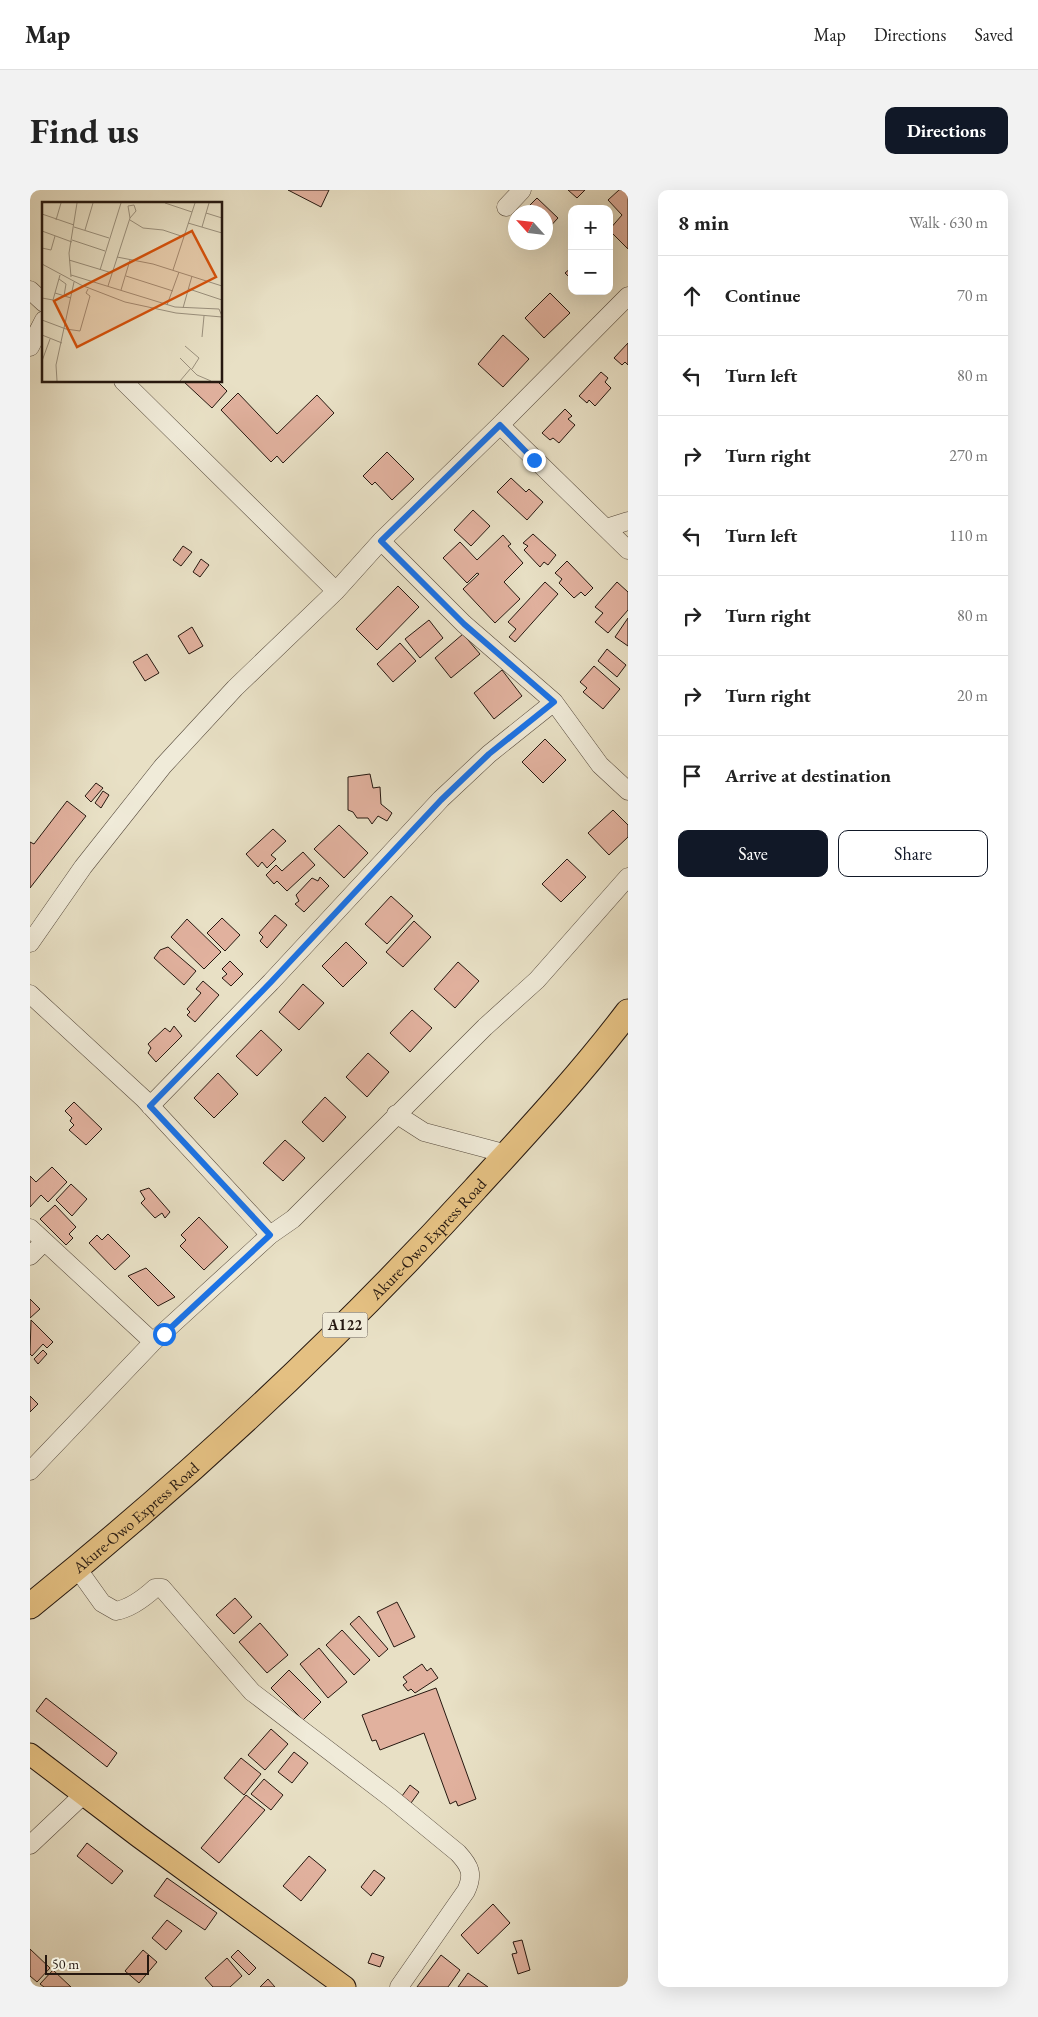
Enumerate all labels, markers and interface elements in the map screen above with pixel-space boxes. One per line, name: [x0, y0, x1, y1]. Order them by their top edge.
text: Map: [25, 19, 70, 50]
text: Map: [814, 23, 846, 46]
text: Directions: [874, 23, 946, 46]
text: Saved: [974, 23, 1013, 46]
button: Directions: [885, 107, 1008, 154]
text: Find us: [30, 108, 139, 153]
inset map: [42, 202, 222, 382]
north arrow: [508, 205, 553, 250]
map controls: [568, 205, 613, 295]
button: +: [568, 205, 613, 250]
text: 8 min: [678, 209, 729, 236]
text: Walk · 630 m: [909, 212, 988, 233]
button: −: [568, 250, 613, 295]
icon: ahead: [678, 282, 706, 310]
text: Continue: [725, 283, 800, 308]
text: 70 m: [957, 285, 988, 306]
icon: left: [678, 362, 706, 390]
text: Turn left: [725, 363, 797, 388]
text: 80 m: [957, 365, 988, 386]
icon: right: [678, 442, 706, 470]
text: Turn right: [725, 443, 811, 468]
text: 270 m: [949, 445, 988, 466]
route end: [523, 449, 546, 472]
icon: left: [678, 522, 706, 550]
text: Turn left: [725, 523, 797, 548]
text: 110 m: [949, 525, 988, 546]
icon: right: [678, 602, 706, 630]
text: Turn right: [725, 603, 811, 628]
text: 80 m: [957, 605, 988, 626]
icon: right: [678, 682, 706, 710]
text: Turn right: [725, 683, 811, 708]
text: 20 m: [957, 685, 988, 706]
icon: arrive: [678, 762, 706, 790]
text: Arrive at destination: [725, 763, 891, 788]
button: Save: [678, 830, 828, 877]
button: Share: [838, 830, 988, 877]
street label: Akure-Owo Express Road: [365, 1173, 491, 1305]
road number: A122: [322, 1312, 368, 1338]
route start: [153, 1323, 176, 1346]
street label: Akure-Owo Express Road: [68, 1457, 204, 1578]
scale bar: [45, 1952, 149, 1975]
text: 50 m: [52, 1955, 79, 1973]

